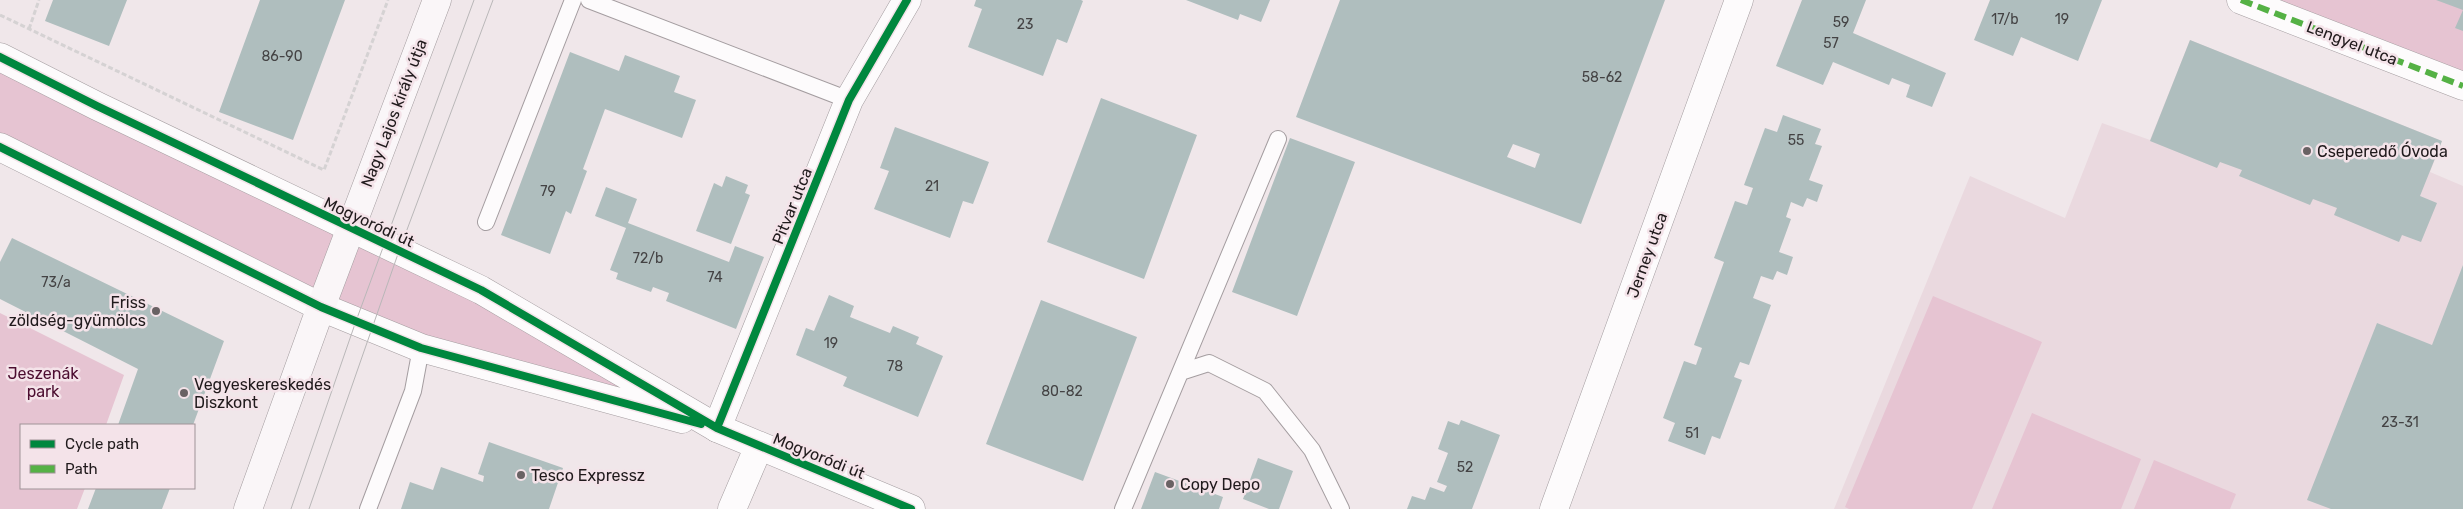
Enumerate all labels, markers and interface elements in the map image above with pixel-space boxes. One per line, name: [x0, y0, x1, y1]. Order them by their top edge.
house number: 17/b: [1991, 11, 2019, 28]
house number: 19: [2055, 11, 2069, 28]
house number: 59: [1833, 14, 1849, 31]
house number: 23: [1017, 16, 1033, 33]
street label: Lengyel utca: [2304, 17, 2400, 69]
house number: 57: [1823, 35, 1839, 52]
street label: Nagy Lajos király útja: [357, 36, 431, 190]
house number: 86-90: [261, 48, 303, 65]
house number: 58-62: [1582, 69, 1622, 86]
house number: 55: [1788, 132, 1804, 149]
place label: Cseperedő Óvoda: [2317, 141, 2448, 161]
marker: Cseperedő Óvoda: [2301, 145, 2313, 157]
street label: Pitvar utca: [768, 165, 816, 247]
house number: 21: [925, 178, 939, 195]
house number: 79: [540, 183, 556, 200]
street label: Mogyoródi út: [321, 193, 417, 251]
street label: Jerney utca: [1623, 210, 1671, 300]
house number: 72/b: [633, 250, 663, 267]
house number: 74: [707, 269, 723, 286]
house number: 73/a: [41, 274, 71, 291]
place label: Friss zöldség-gyümölcs: [9, 293, 146, 330]
marker: Friss zöldség-gyümölcs: [150, 305, 162, 317]
house number: 19: [824, 335, 838, 352]
house number: 78: [887, 358, 903, 375]
park label: Jeszenák park: [7, 364, 79, 401]
place label: Vegyeskereskedés Diszkont: [194, 375, 331, 412]
house number: 80-82: [1041, 383, 1083, 400]
marker: Vegyeskereskedés Diszkont: [178, 387, 190, 399]
house number: 23-31: [2381, 414, 2419, 431]
legend: [20, 424, 195, 489]
house number: 51: [1685, 425, 1699, 442]
street label: Mogyoródi út: [770, 429, 868, 483]
text: Cycle path: [65, 435, 139, 453]
house number: 52: [1457, 459, 1473, 476]
text: Path: [65, 460, 98, 478]
place label: Tesco Expressz: [531, 466, 645, 485]
marker: Tesco Expressz: [515, 469, 527, 481]
place label: Copy Depo: [1180, 475, 1260, 494]
marker: Copy Depo: [1164, 478, 1176, 490]

